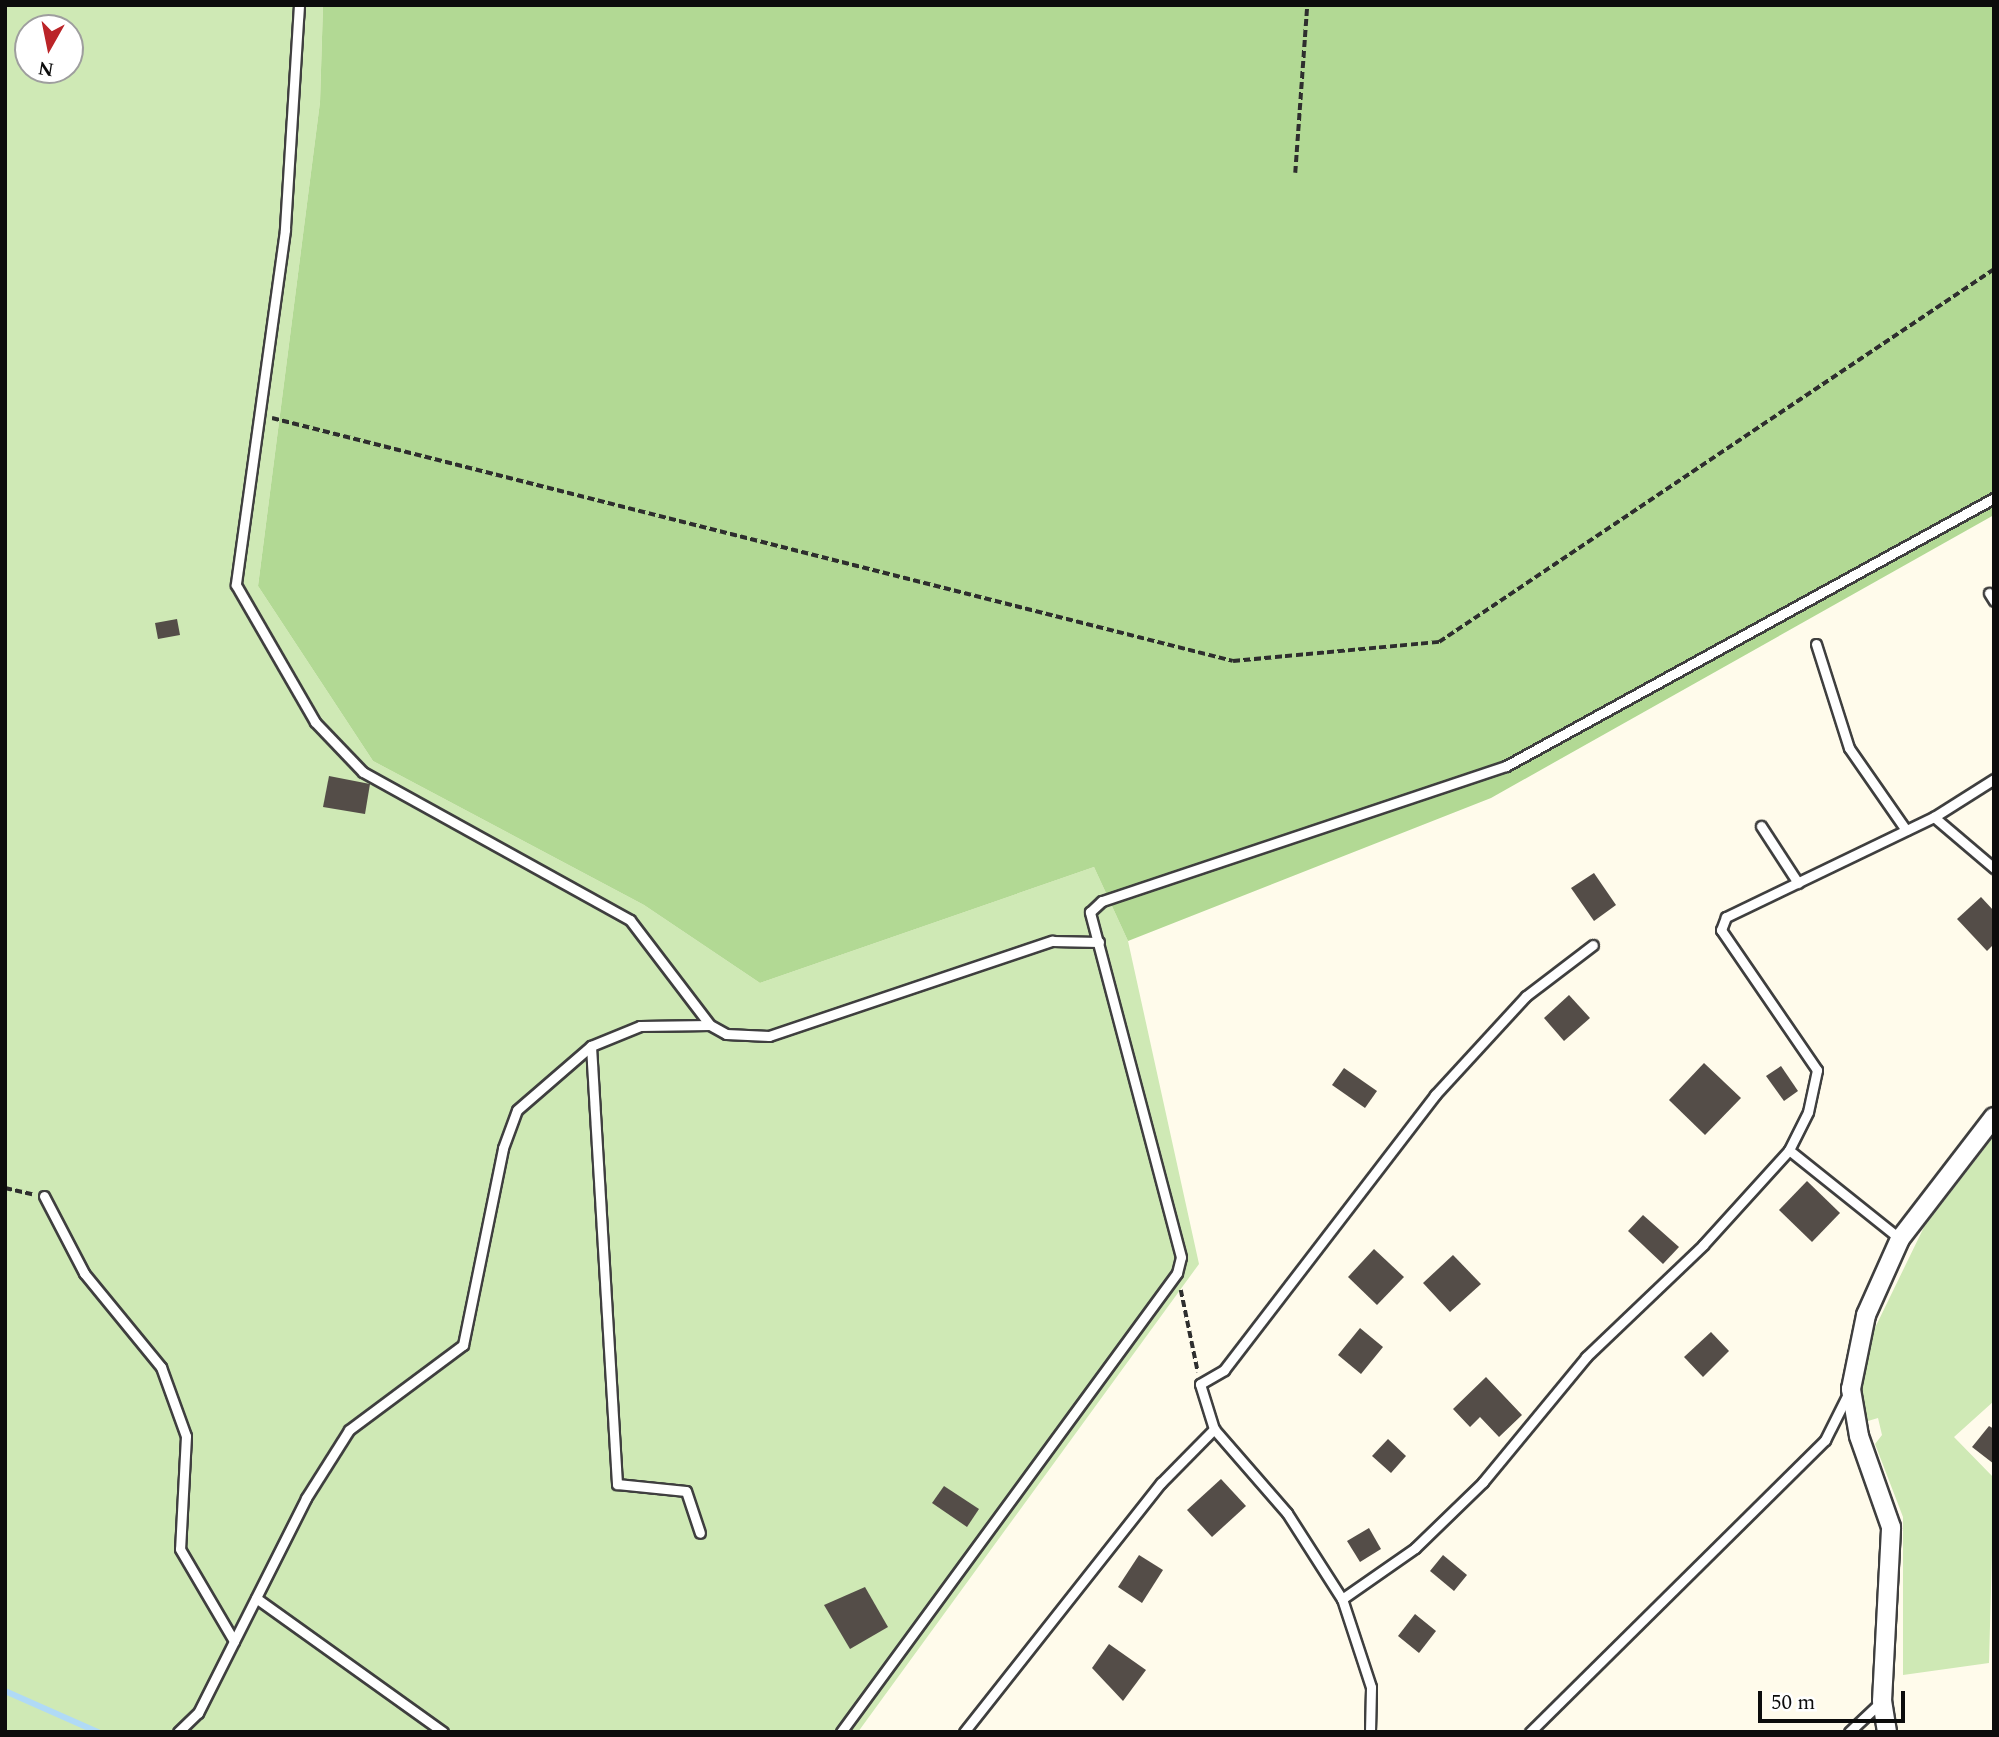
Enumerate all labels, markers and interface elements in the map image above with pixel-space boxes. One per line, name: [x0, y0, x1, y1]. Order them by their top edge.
north arrow: [14, 14, 84, 84]
text: N: [36, 53, 56, 84]
scale bar: [1761, 1678, 1908, 1722]
text: 50 m: [1771, 1687, 1815, 1719]

